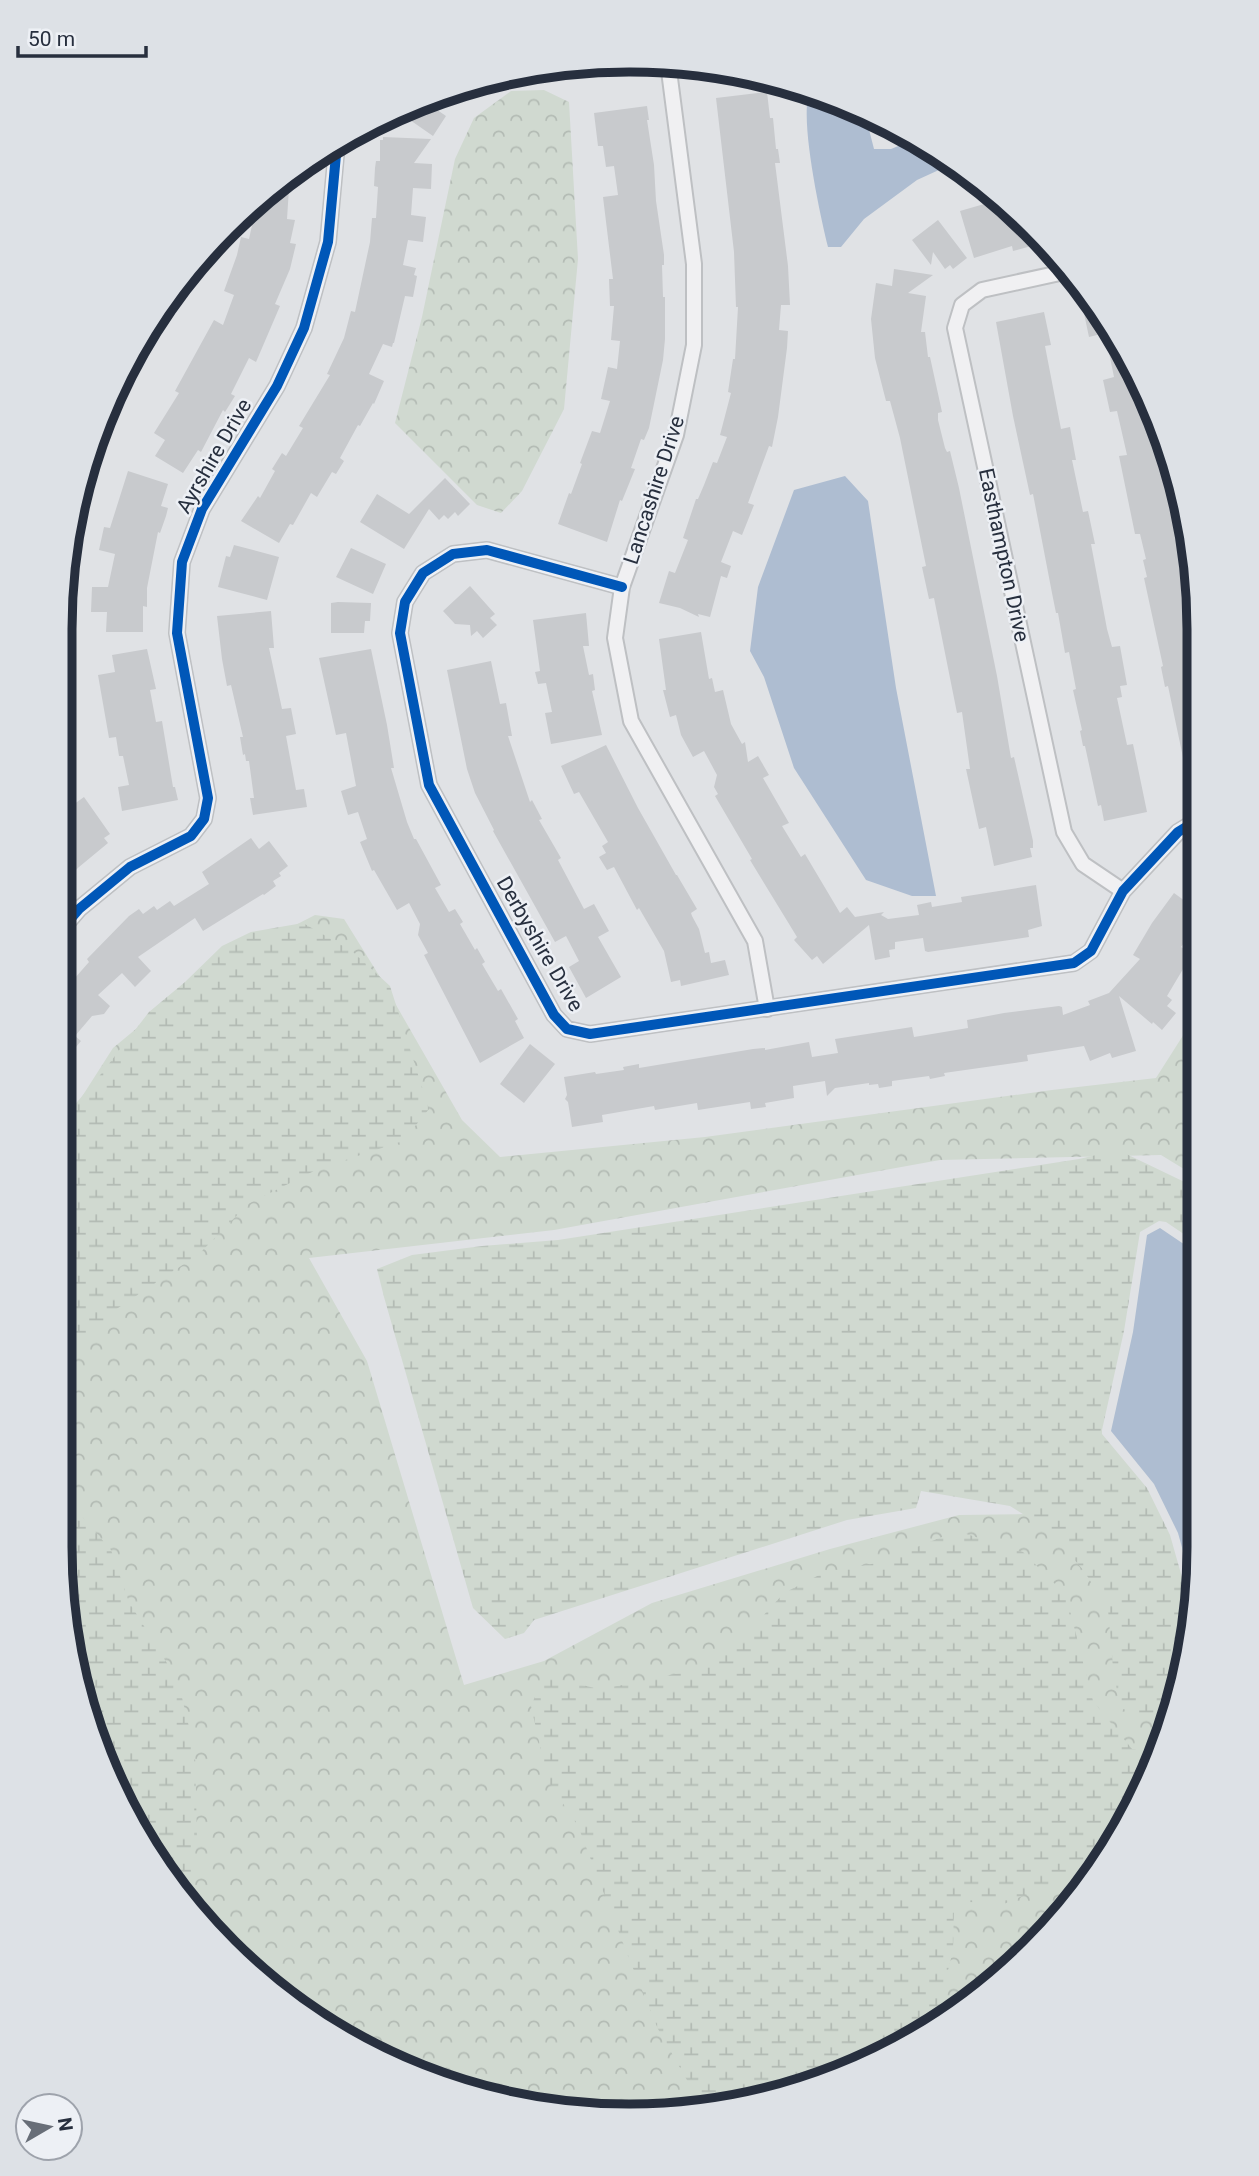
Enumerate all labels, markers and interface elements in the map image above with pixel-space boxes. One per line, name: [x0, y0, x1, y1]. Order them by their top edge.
scale bar: [18, 14, 145, 58]
text: 50 m: [28, 27, 75, 51]
street label: Ayrshire Drive: [172, 394, 256, 518]
street label: Lancashire Drive: [619, 413, 689, 567]
street label: Easthampton Drive: [974, 466, 1034, 644]
street label: Derbyshire Drive: [492, 872, 588, 1016]
north arrow: [14, 2092, 84, 2162]
text: N: [53, 2116, 78, 2133]

